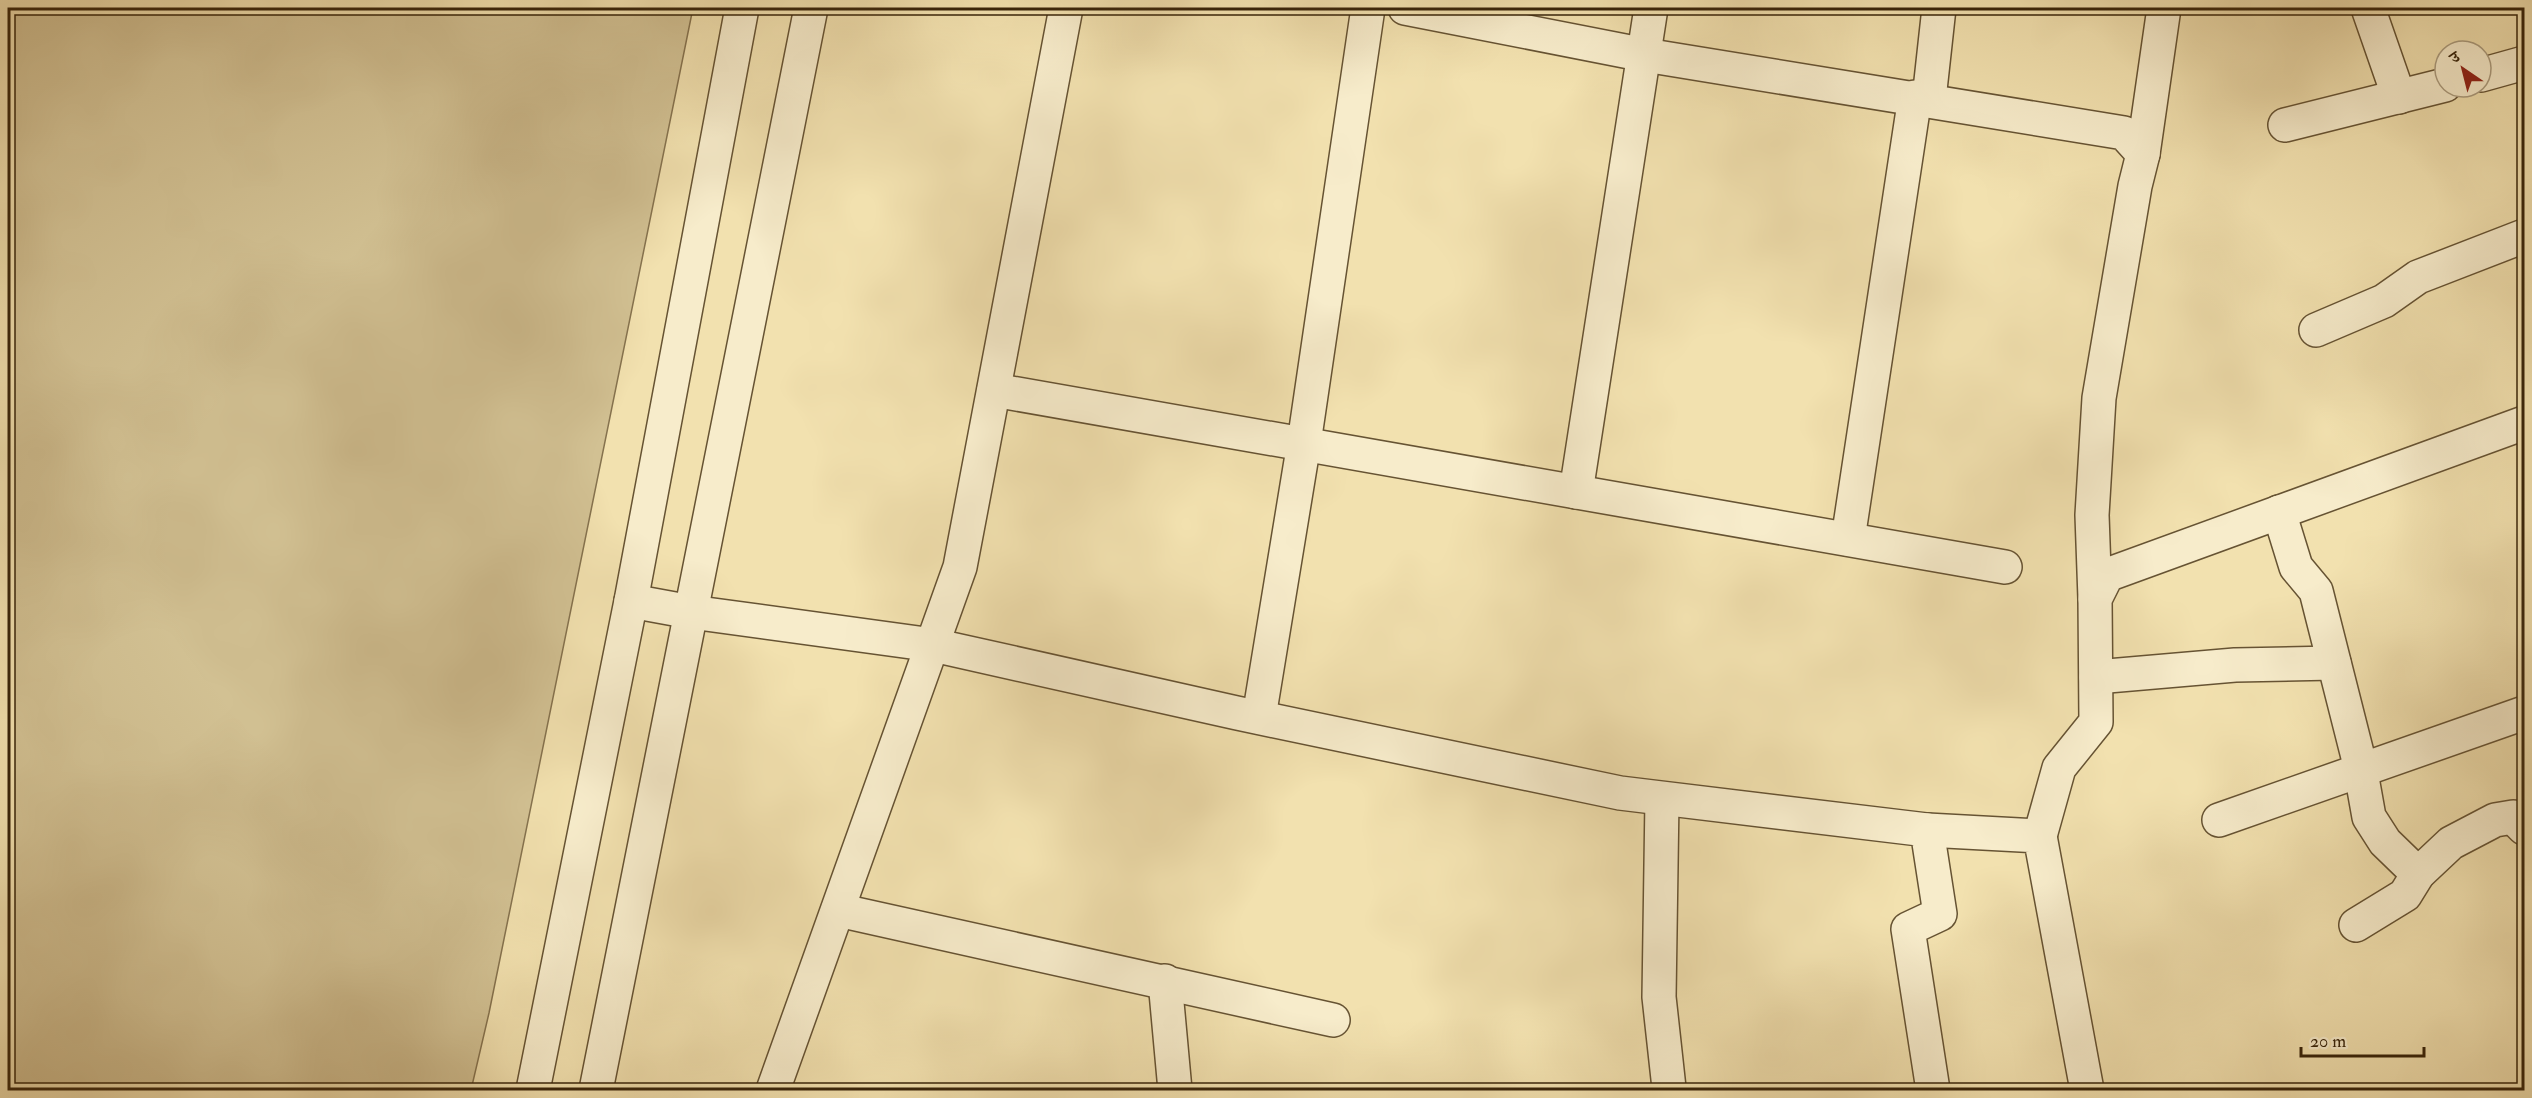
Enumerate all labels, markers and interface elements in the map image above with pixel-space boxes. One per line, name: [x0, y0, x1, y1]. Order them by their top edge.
north arrow: [2433, 39, 2493, 99]
text: उ: [2445, 46, 2466, 69]
scale bar: [2301, 1020, 2424, 1058]
text: 20 m: [2310, 1030, 2346, 1053]

